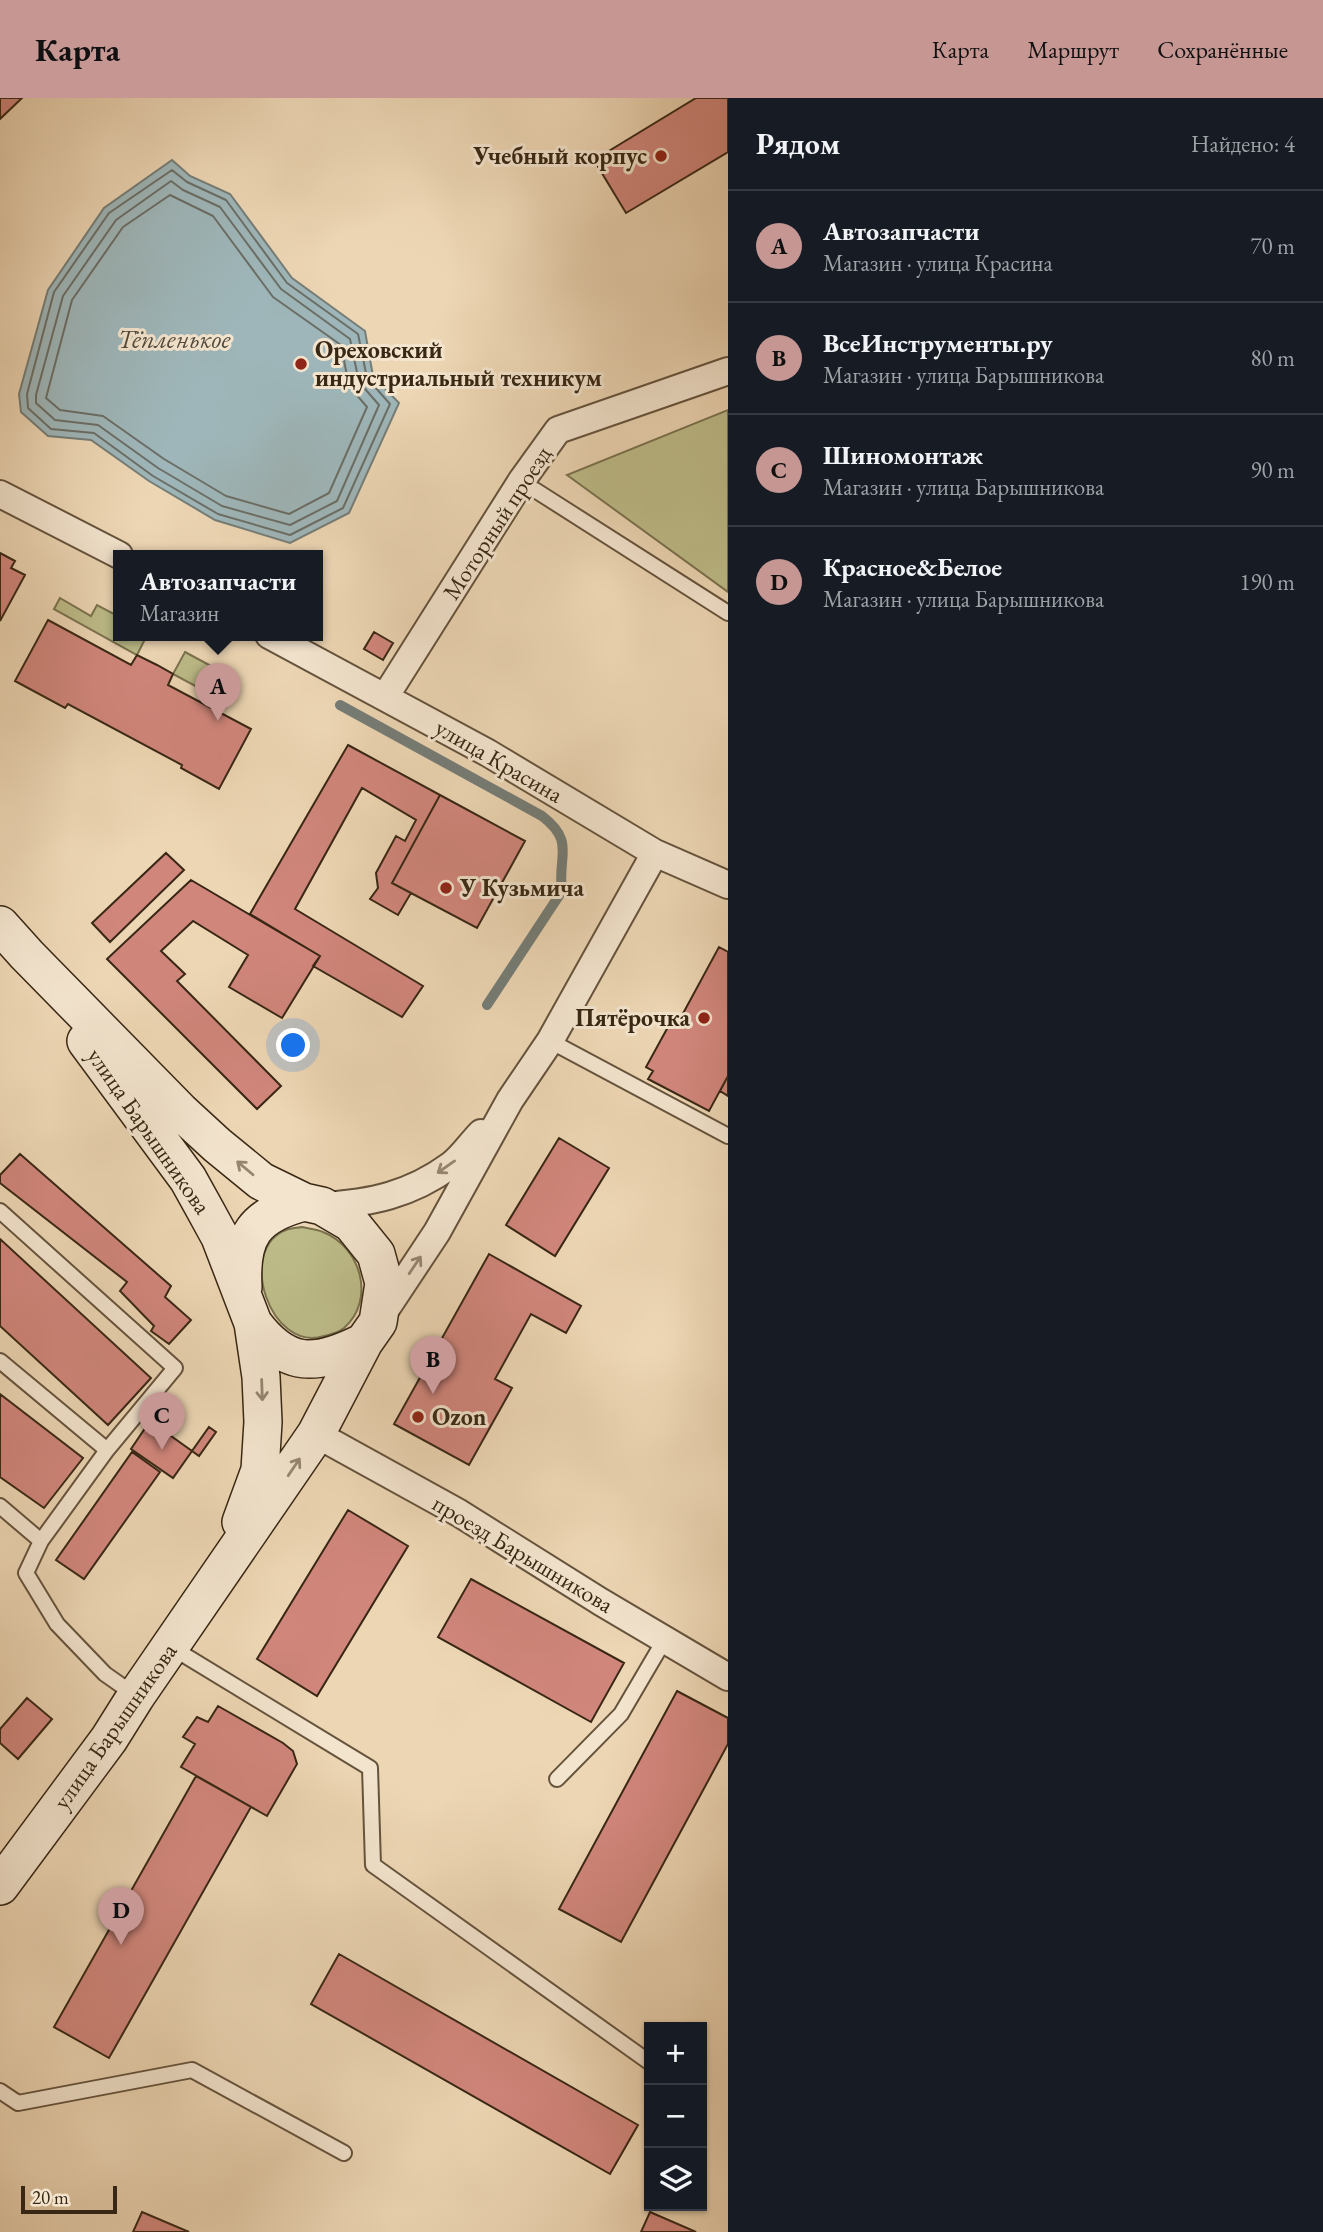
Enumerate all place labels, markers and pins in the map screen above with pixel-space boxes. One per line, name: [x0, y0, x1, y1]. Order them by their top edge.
place label: Учебный корпус: [472, 140, 647, 172]
marker: Учебный корпус: [653, 148, 669, 164]
place label: Ореховский индустриальный техникум: [315, 334, 602, 394]
marker: Ореховский индустриальный техникум: [293, 356, 309, 372]
pin: A: [195, 663, 241, 721]
place label: У Кузьмича: [459, 872, 585, 904]
marker: У Кузьмича: [438, 880, 454, 896]
place label: Пятёрочка: [575, 1002, 690, 1033]
marker: Пятёрочка: [696, 1010, 712, 1026]
pin: B: [410, 1336, 456, 1394]
pin: C: [139, 1392, 185, 1450]
place label: Ozon: [432, 1401, 487, 1432]
marker: Ozon: [410, 1409, 426, 1425]
pin: D: [98, 1887, 144, 1945]

